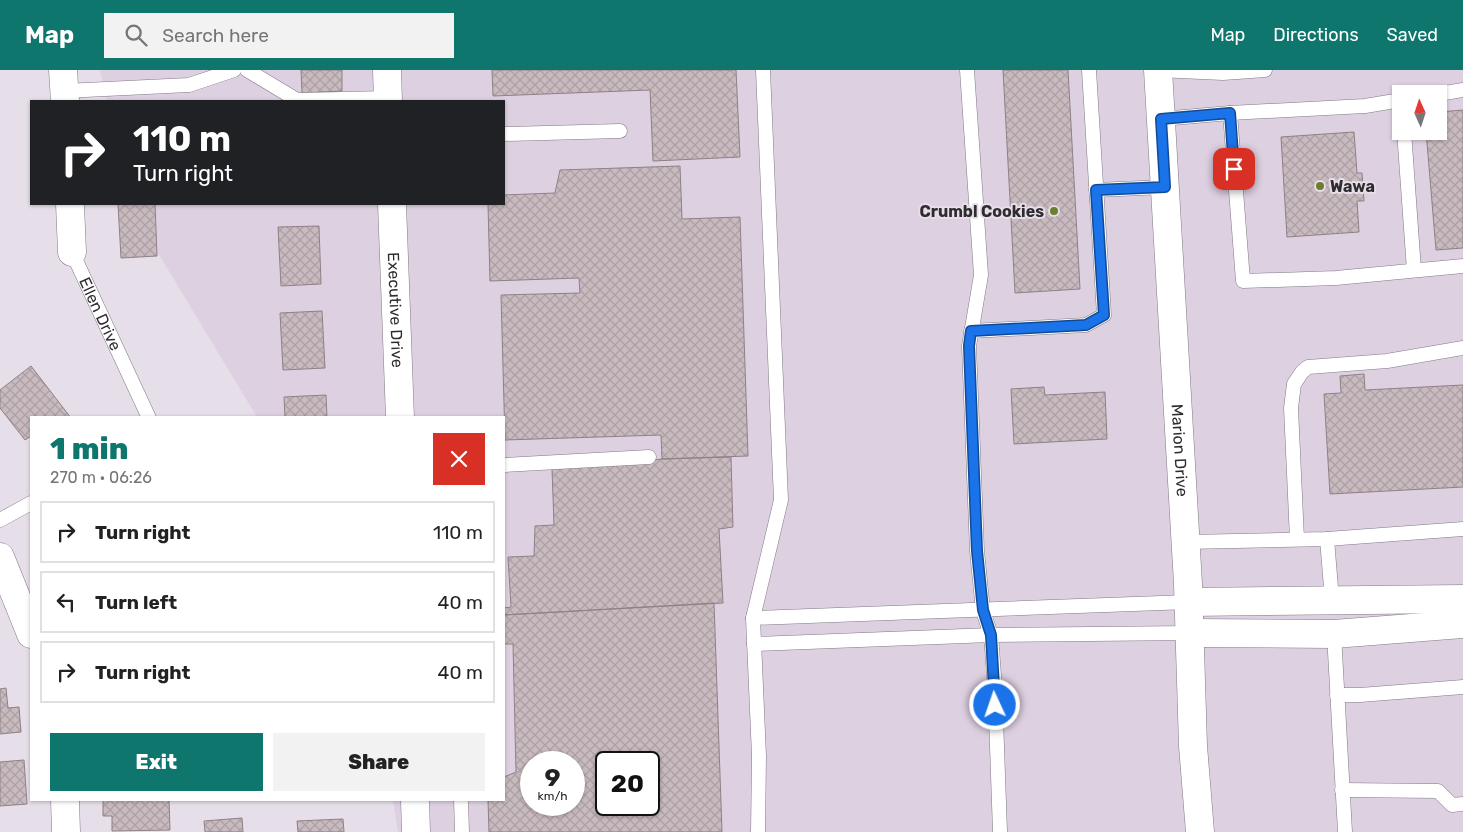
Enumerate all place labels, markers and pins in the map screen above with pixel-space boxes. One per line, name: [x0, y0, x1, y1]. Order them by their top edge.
pin: [1213, 148, 1255, 190]
place label: Wawa: [1330, 177, 1375, 196]
marker: Wawa: [1314, 180, 1326, 192]
place label: Crumbl Cookies: [919, 202, 1044, 221]
marker: Crumbl Cookies: [1048, 205, 1060, 217]

